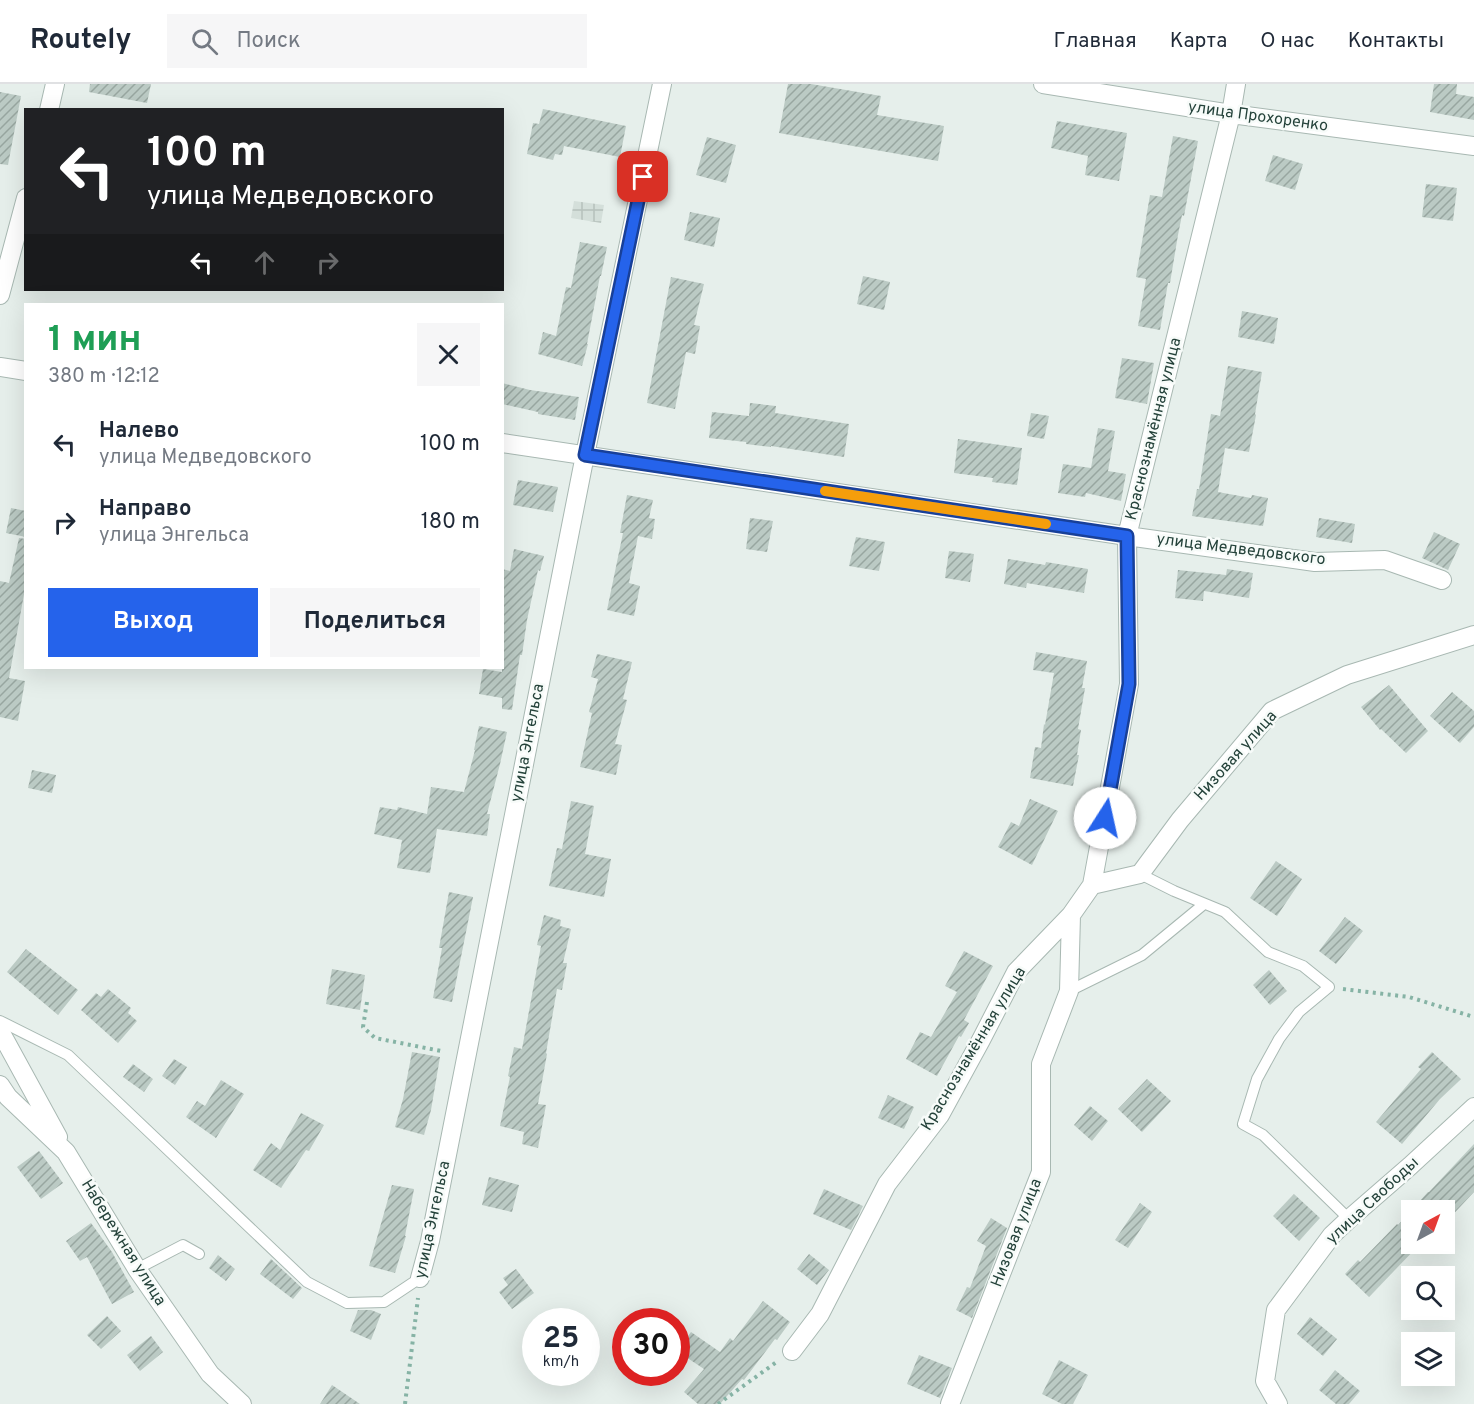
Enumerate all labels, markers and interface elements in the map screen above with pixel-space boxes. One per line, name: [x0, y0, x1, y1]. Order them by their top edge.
search box: [167, 14, 587, 68]
text: Routely: [30, 23, 131, 59]
icon: search: [188, 25, 221, 58]
text: Поиск: [236, 28, 301, 55]
text: Главная: [1053, 28, 1137, 55]
text: Карта: [1170, 28, 1227, 55]
text: О нас: [1260, 28, 1315, 55]
text: Контакты: [1348, 28, 1444, 55]
street label: улица Прохоренко: [1187, 97, 1329, 137]
text: 100 m: [147, 128, 266, 181]
icon: left: [48, 132, 126, 210]
pin: [617, 151, 668, 202]
icon: arrive: [626, 160, 659, 193]
text: улица Медведовского: [147, 180, 434, 214]
icon: left: [185, 246, 218, 279]
icon: ahead: [248, 246, 281, 279]
icon: right: [311, 246, 344, 279]
text: 1 мин: [48, 318, 142, 364]
button: close: [417, 323, 480, 386]
street label: Краснознамённая улица: [1122, 336, 1186, 522]
text: 380 m · 12:12: [48, 364, 160, 390]
text: Налево: [99, 418, 179, 445]
icon: left: [48, 428, 81, 461]
text: 100 m: [420, 431, 480, 458]
text: улица Медведовского: [99, 445, 312, 471]
text: Направо: [99, 496, 191, 523]
icon: right: [48, 506, 81, 539]
text: 180 m: [421, 509, 480, 536]
text: улица Энгельса: [99, 523, 249, 549]
street label: улица Медведовского: [1155, 530, 1327, 570]
button: Выход: [48, 588, 258, 657]
button: Поделиться: [270, 588, 480, 657]
street label: улица Энгельса: [507, 682, 549, 804]
street label: Низовая улица: [1190, 707, 1282, 805]
position arrow: [1073, 786, 1137, 850]
street label: Краснознамённая улица: [917, 963, 1031, 1135]
street label: улица Свободы: [1323, 1153, 1423, 1249]
street label: улица Энгельса: [411, 1159, 455, 1281]
street label: Набережная улица: [76, 1176, 170, 1310]
street label: Низовая улица: [987, 1176, 1047, 1290]
north arrow: [1401, 1200, 1455, 1254]
map controls: [1401, 1200, 1455, 1386]
button: search: [1401, 1266, 1455, 1320]
speed limit sign: 30: [612, 1308, 690, 1386]
text: 25: [543, 1321, 579, 1358]
button: layers: [1401, 1332, 1455, 1386]
text: km/h: [543, 1353, 579, 1372]

